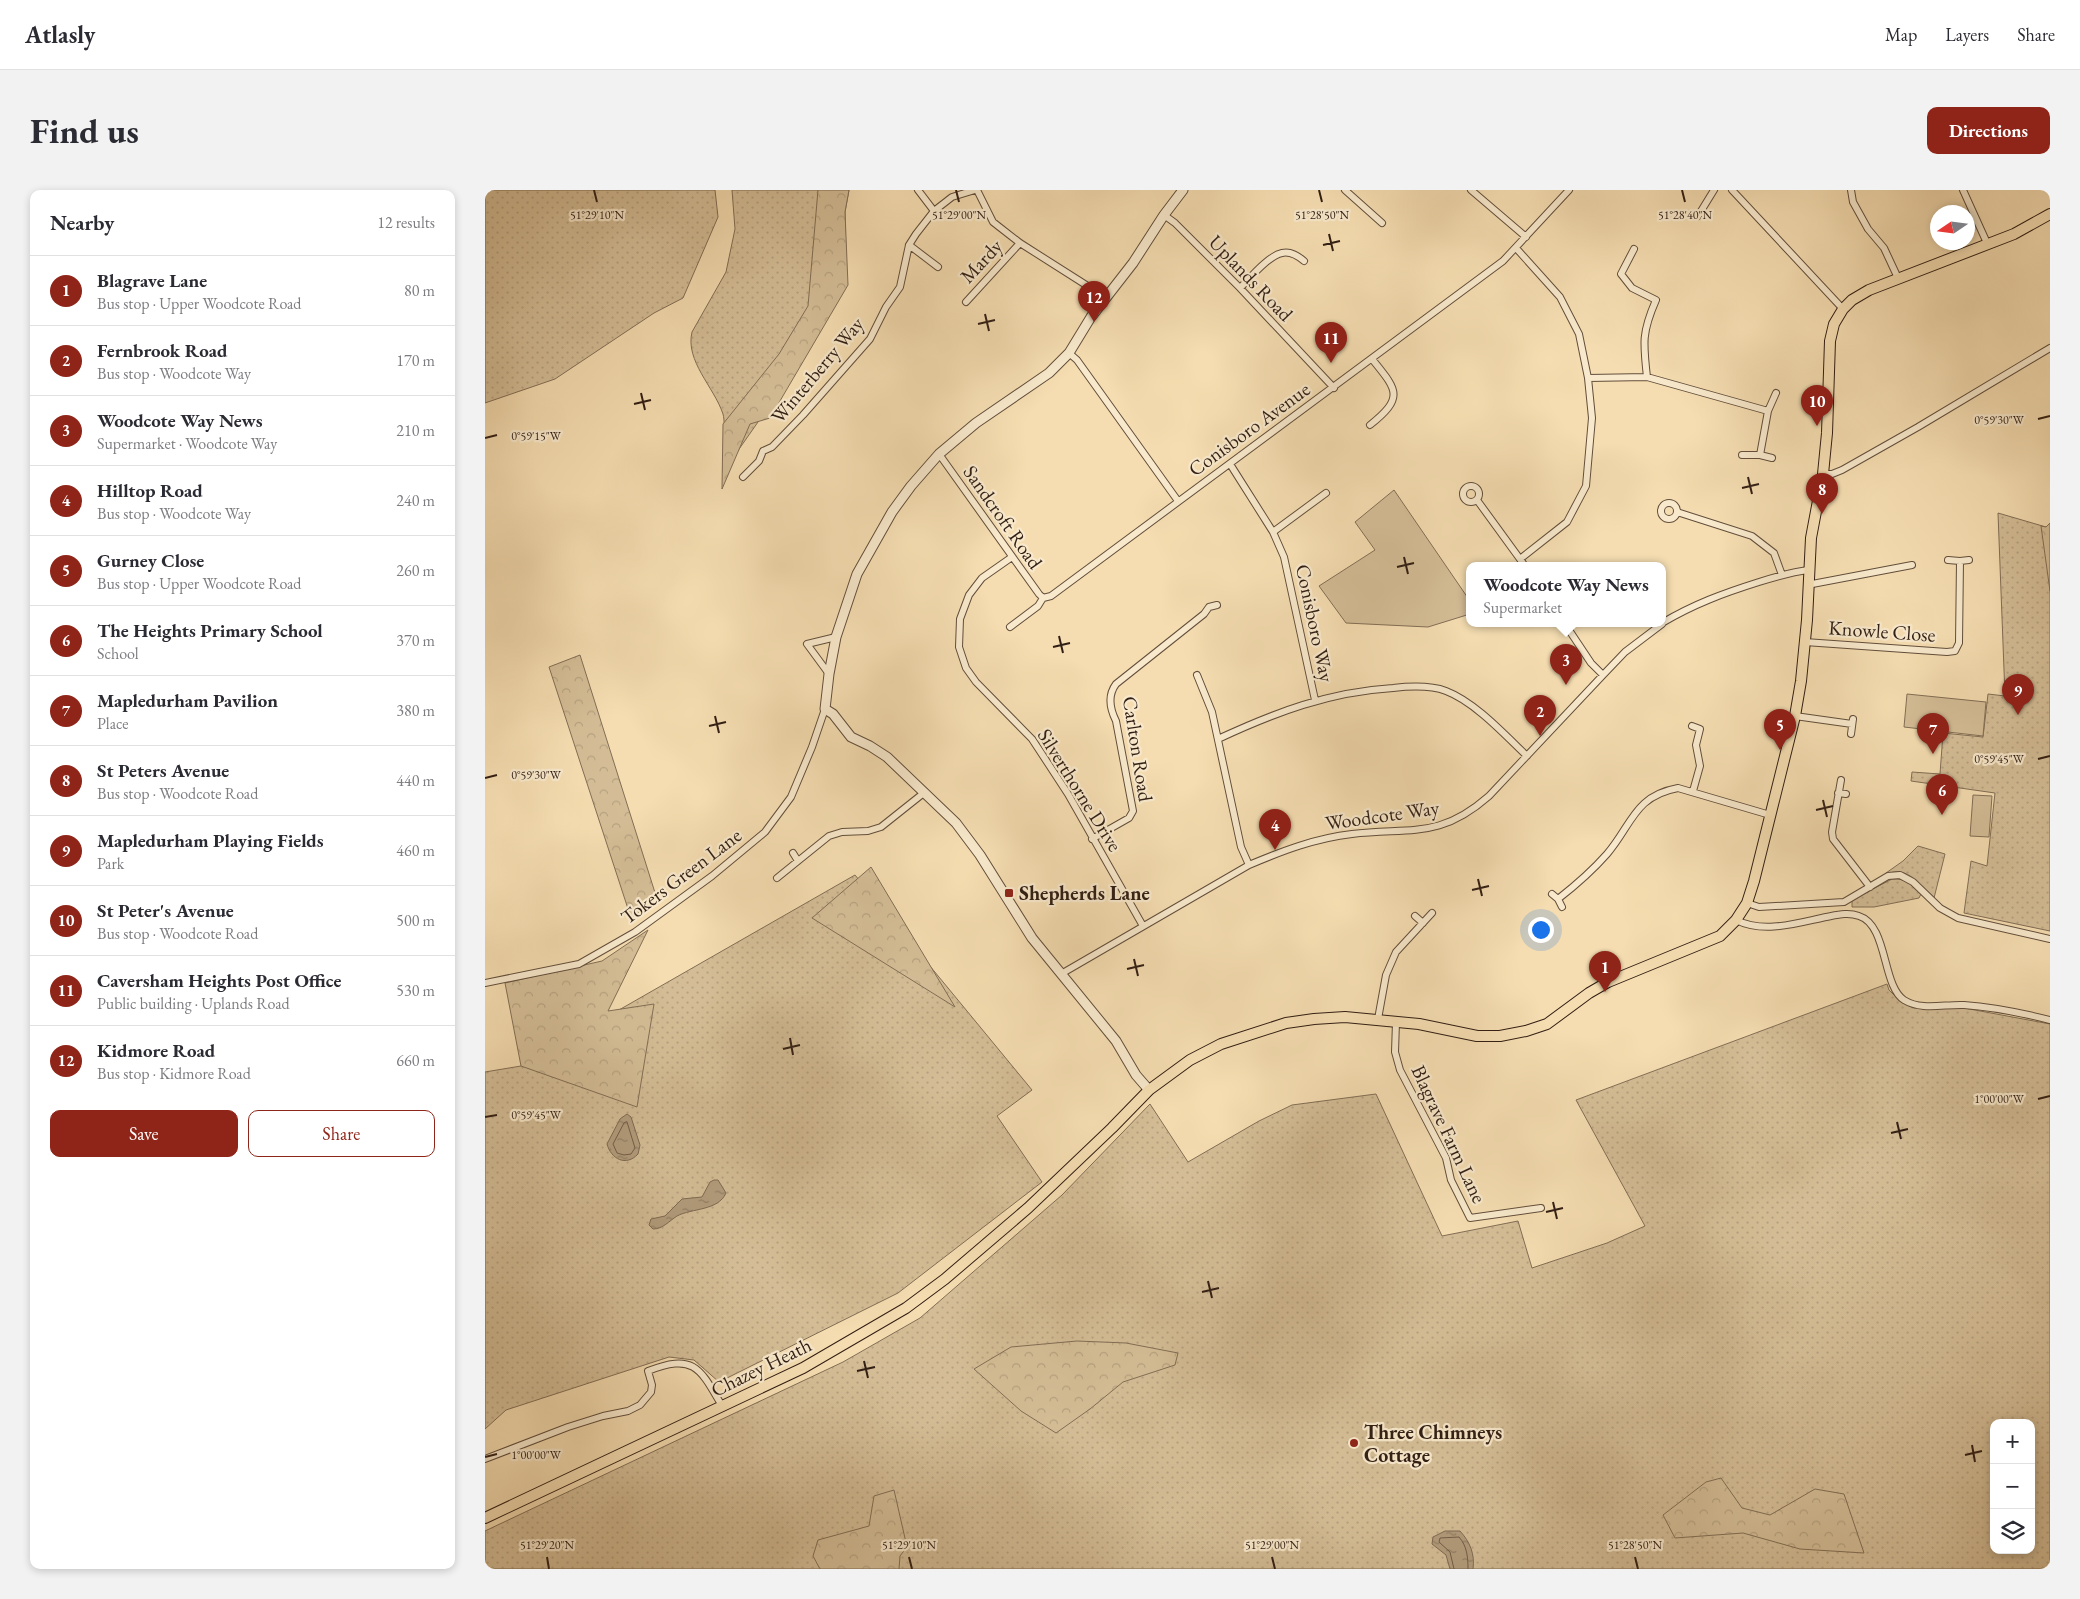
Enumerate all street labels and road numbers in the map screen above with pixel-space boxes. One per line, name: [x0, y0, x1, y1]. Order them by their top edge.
street label: Uplands Road: [1203, 229, 1299, 327]
street label: Mardy: [954, 233, 1008, 289]
street label: Winterberry Way: [765, 311, 869, 429]
street label: Conisboro Avenue: [1183, 376, 1315, 482]
street label: Sandcroft Road: [958, 460, 1049, 575]
street label: Conisboro Way: [1290, 562, 1340, 684]
street label: Knowle Close: [1828, 614, 1937, 648]
street label: Carlton Road: [1117, 694, 1159, 804]
street label: Silverthorne Drive: [1032, 724, 1128, 856]
street label: Woodcote Way: [1323, 794, 1441, 836]
street label: Tokers Green Lane: [615, 822, 747, 930]
street label: Blagrave Farm Lane: [1406, 1061, 1492, 1207]
street label: Chazey Heath: [706, 1331, 816, 1403]

